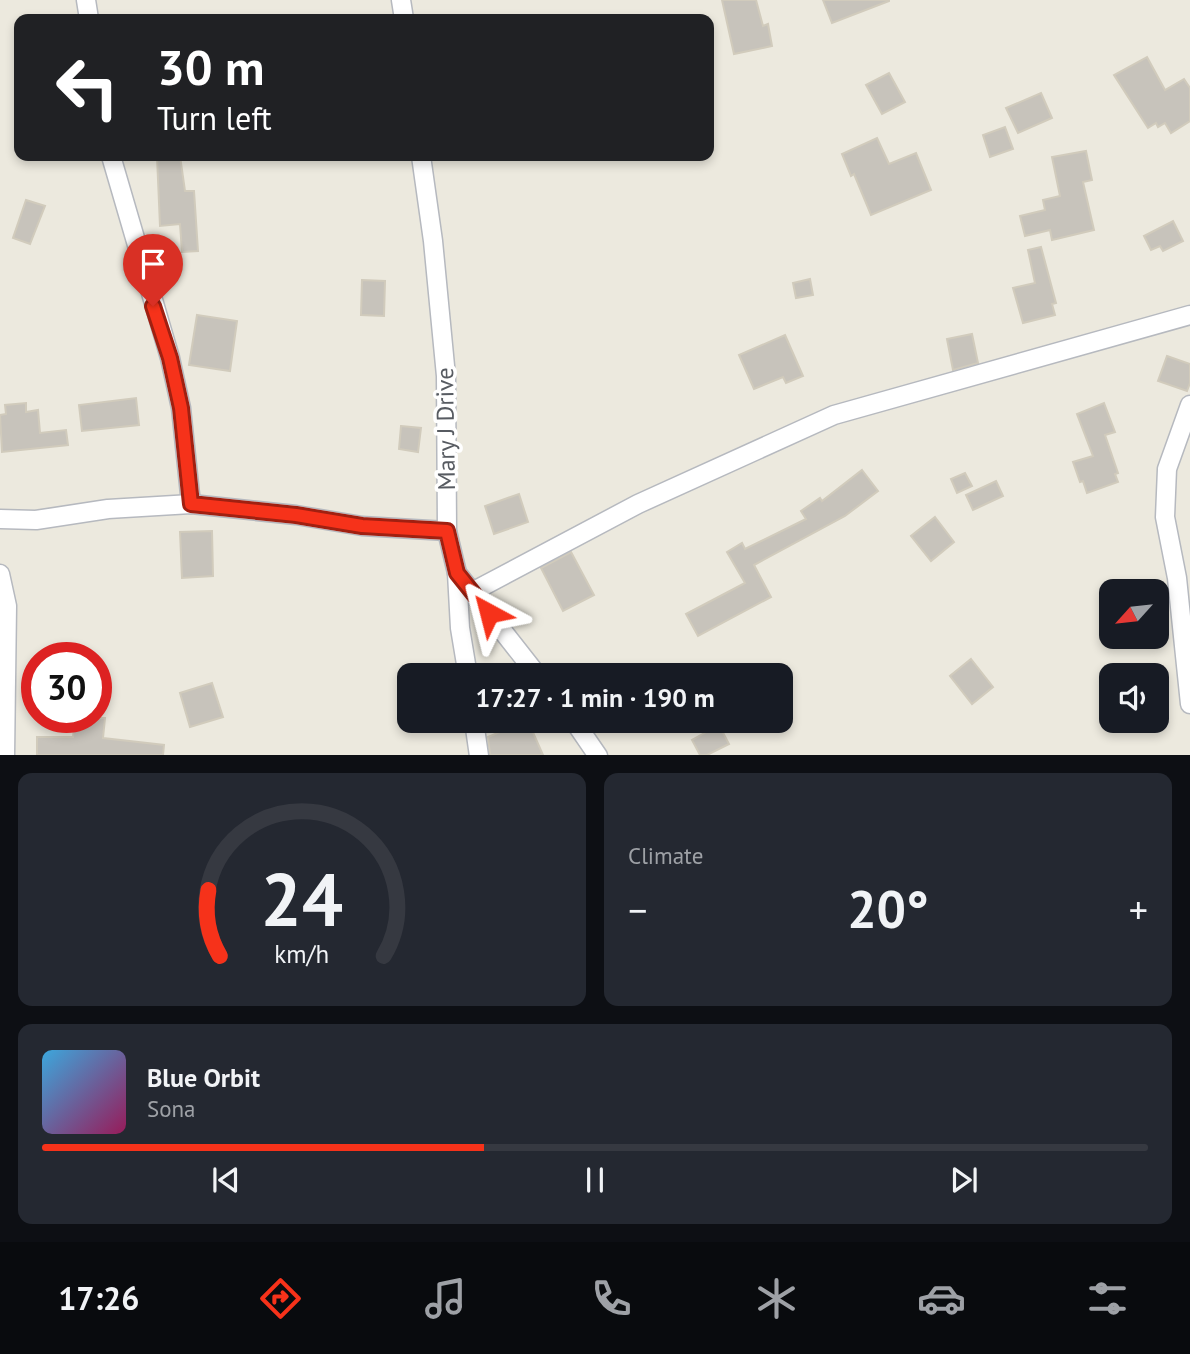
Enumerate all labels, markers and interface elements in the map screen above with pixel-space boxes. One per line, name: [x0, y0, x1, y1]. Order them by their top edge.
text: 30 m: [157, 35, 264, 99]
icon: left: [42, 42, 133, 133]
text: Turn left: [157, 97, 272, 139]
pin: [123, 234, 183, 306]
icon: arrive: [134, 245, 172, 283]
street label: Mary J Drive: [429, 367, 462, 491]
position arrow: [452, 576, 526, 650]
north arrow: [1099, 579, 1169, 649]
map controls: [1099, 579, 1169, 733]
speed limit sign: 30: [21, 642, 112, 733]
button: sound: [1099, 663, 1169, 733]
text: 17:27 · 1 min · 190 m: [475, 681, 715, 714]
text: Climate: [628, 841, 703, 870]
text: 24: [261, 852, 343, 946]
text: 20°: [847, 875, 929, 942]
text: −: [628, 885, 647, 934]
text: +: [1129, 885, 1148, 934]
text: km/h: [275, 937, 329, 969]
text: Blue Orbit: [147, 1061, 260, 1094]
text: Sona: [147, 1094, 196, 1123]
icon: previous: [207, 1161, 245, 1199]
icon: pause: [576, 1161, 614, 1199]
icon: next: [945, 1161, 983, 1199]
icon: directions: [256, 1274, 305, 1323]
icon: music: [421, 1274, 470, 1323]
icon: phone: [587, 1274, 636, 1323]
icon: climate: [752, 1274, 801, 1323]
icon: car: [917, 1274, 966, 1323]
icon: filters: [1083, 1274, 1132, 1323]
text: 17:26: [58, 1277, 139, 1319]

